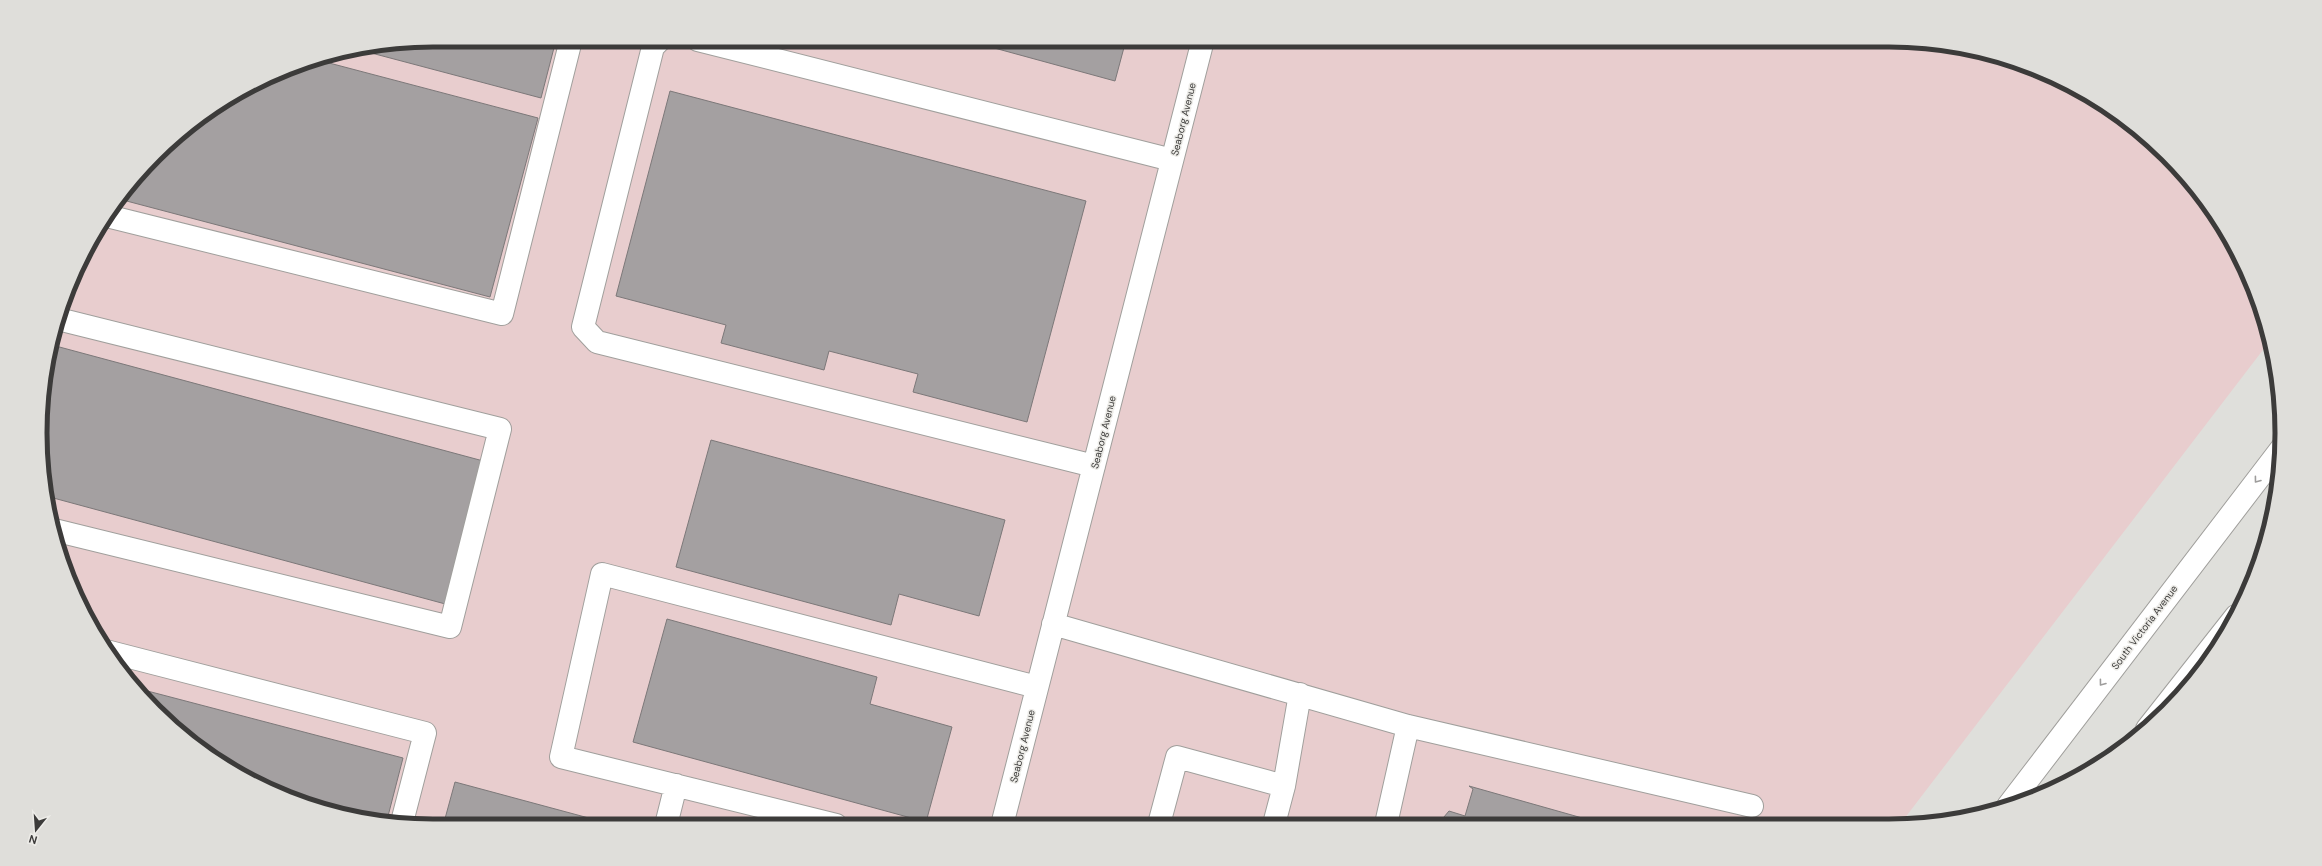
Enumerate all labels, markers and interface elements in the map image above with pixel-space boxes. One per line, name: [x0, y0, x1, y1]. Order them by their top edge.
street label: Seaborg Avenue: [1168, 81, 1199, 157]
street label: Seaborg Avenue: [1088, 394, 1119, 470]
one-way arrow: [2255, 475, 2262, 482]
street label: South Victoria Avenue: [2108, 582, 2181, 672]
one-way arrow: [2100, 679, 2107, 686]
street label: Seaborg Avenue: [1007, 708, 1038, 784]
north arrow: [16, 810, 56, 850]
text: N: [27, 832, 39, 847]

